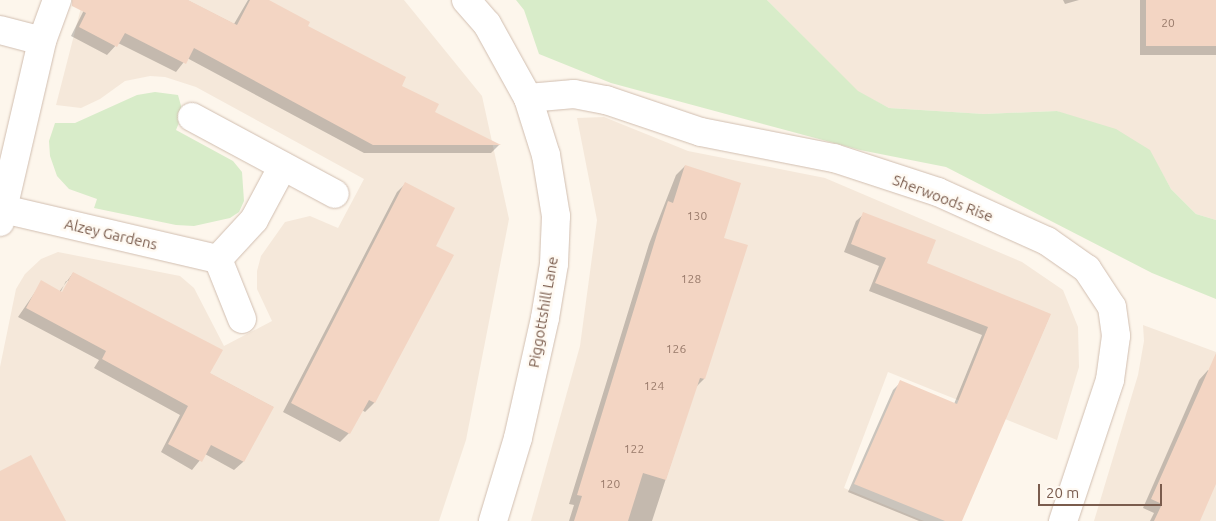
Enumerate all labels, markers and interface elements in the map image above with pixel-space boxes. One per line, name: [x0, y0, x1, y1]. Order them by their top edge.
house number: 20: [1161, 16, 1175, 30]
street label: Sherwoods Rise: [890, 171, 996, 225]
house number: 130: [687, 209, 707, 223]
street label: Alzey Gardens: [63, 215, 159, 253]
street label: Piggottshill Lane: [524, 255, 562, 369]
house number: 128: [681, 272, 701, 286]
house number: 126: [666, 342, 686, 356]
house number: 124: [644, 379, 664, 393]
house number: 122: [624, 442, 644, 456]
scale bar: [1041, 474, 1165, 506]
house number: 120: [600, 477, 620, 491]
text: 20 m: [1046, 484, 1079, 501]

